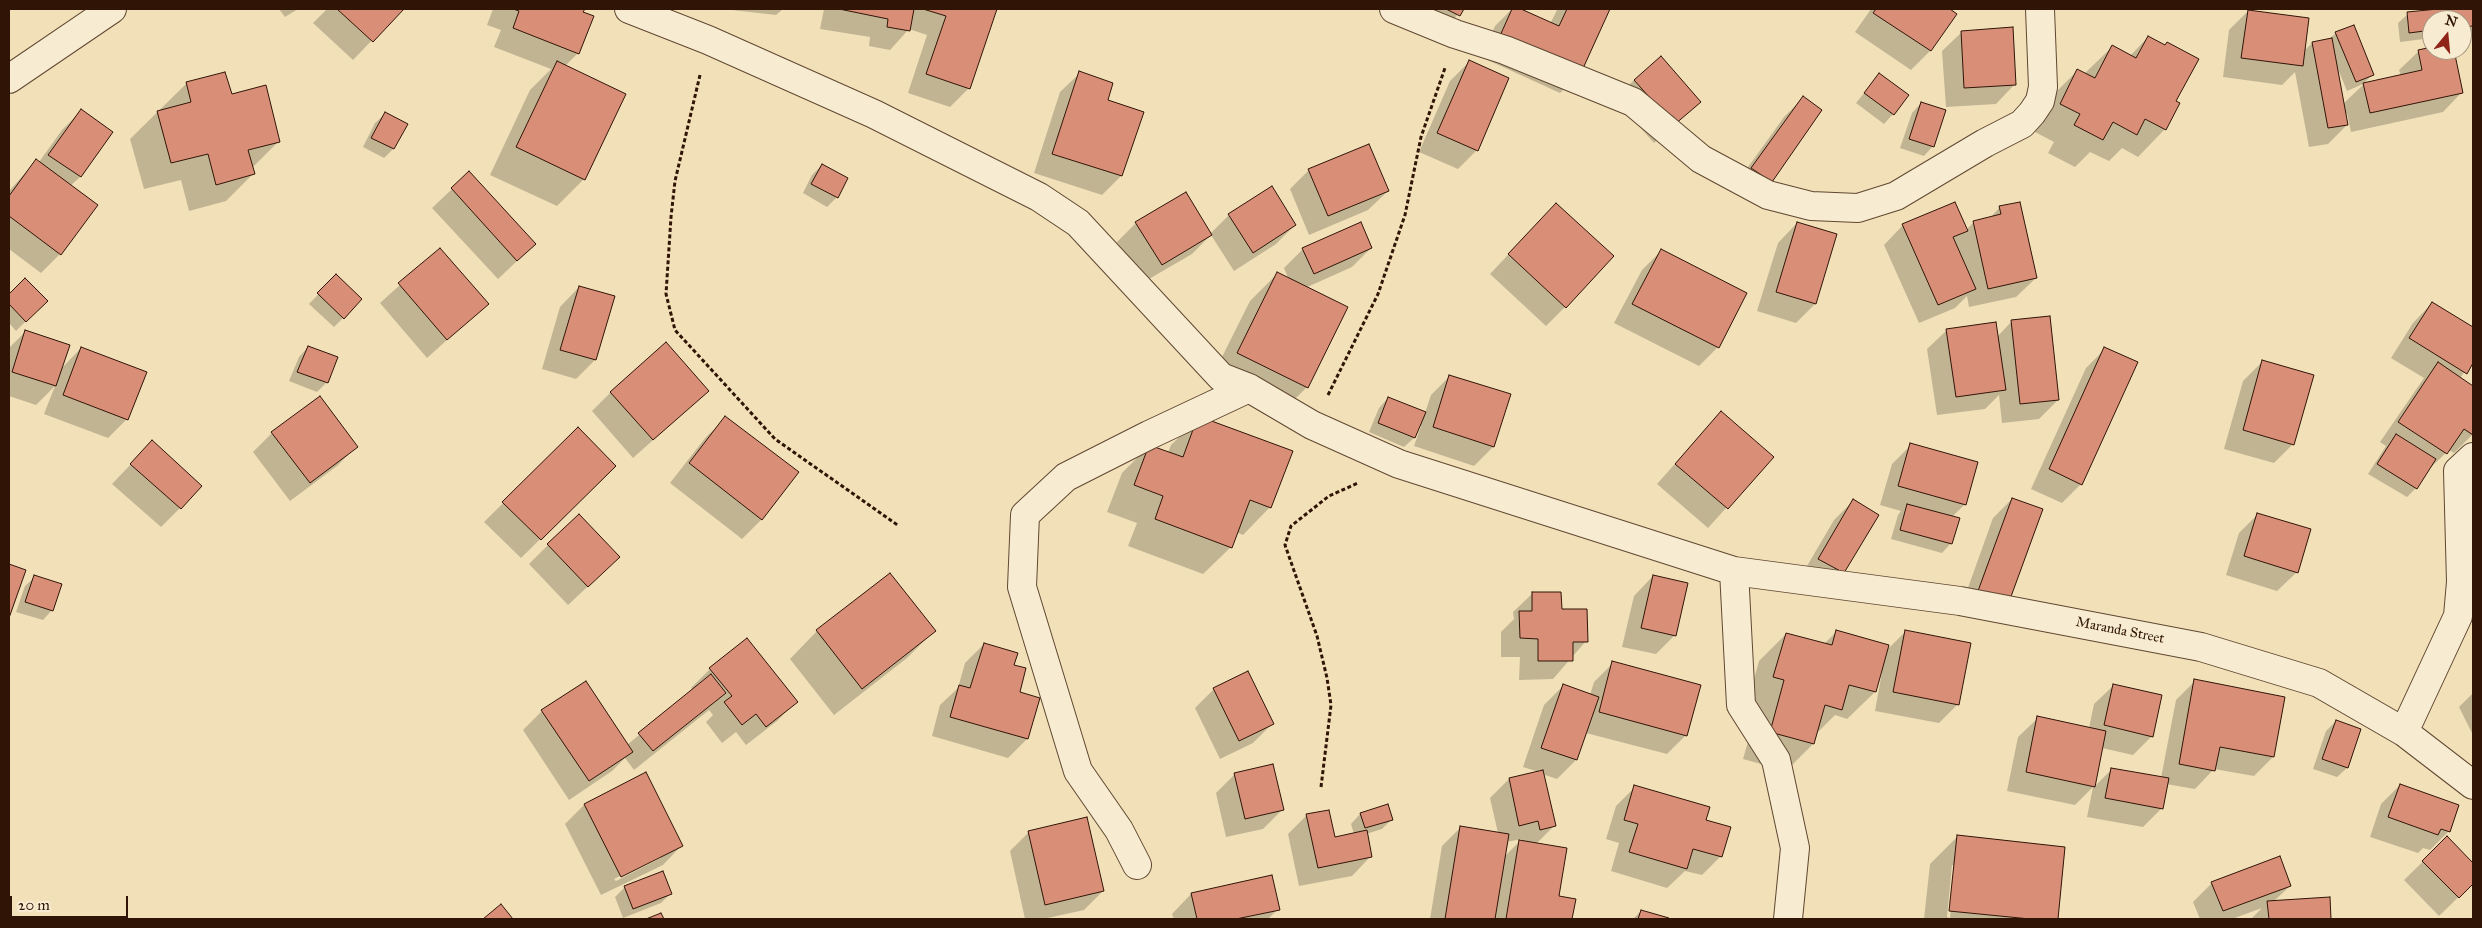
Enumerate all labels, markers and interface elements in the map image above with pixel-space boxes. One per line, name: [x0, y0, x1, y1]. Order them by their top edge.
north arrow: [2422, 10, 2472, 60]
text: N: [2443, 11, 2459, 31]
street label: Maranda Street: [2074, 614, 2166, 648]
scale bar: [12, 886, 130, 918]
text: 20 m: [18, 896, 50, 914]

